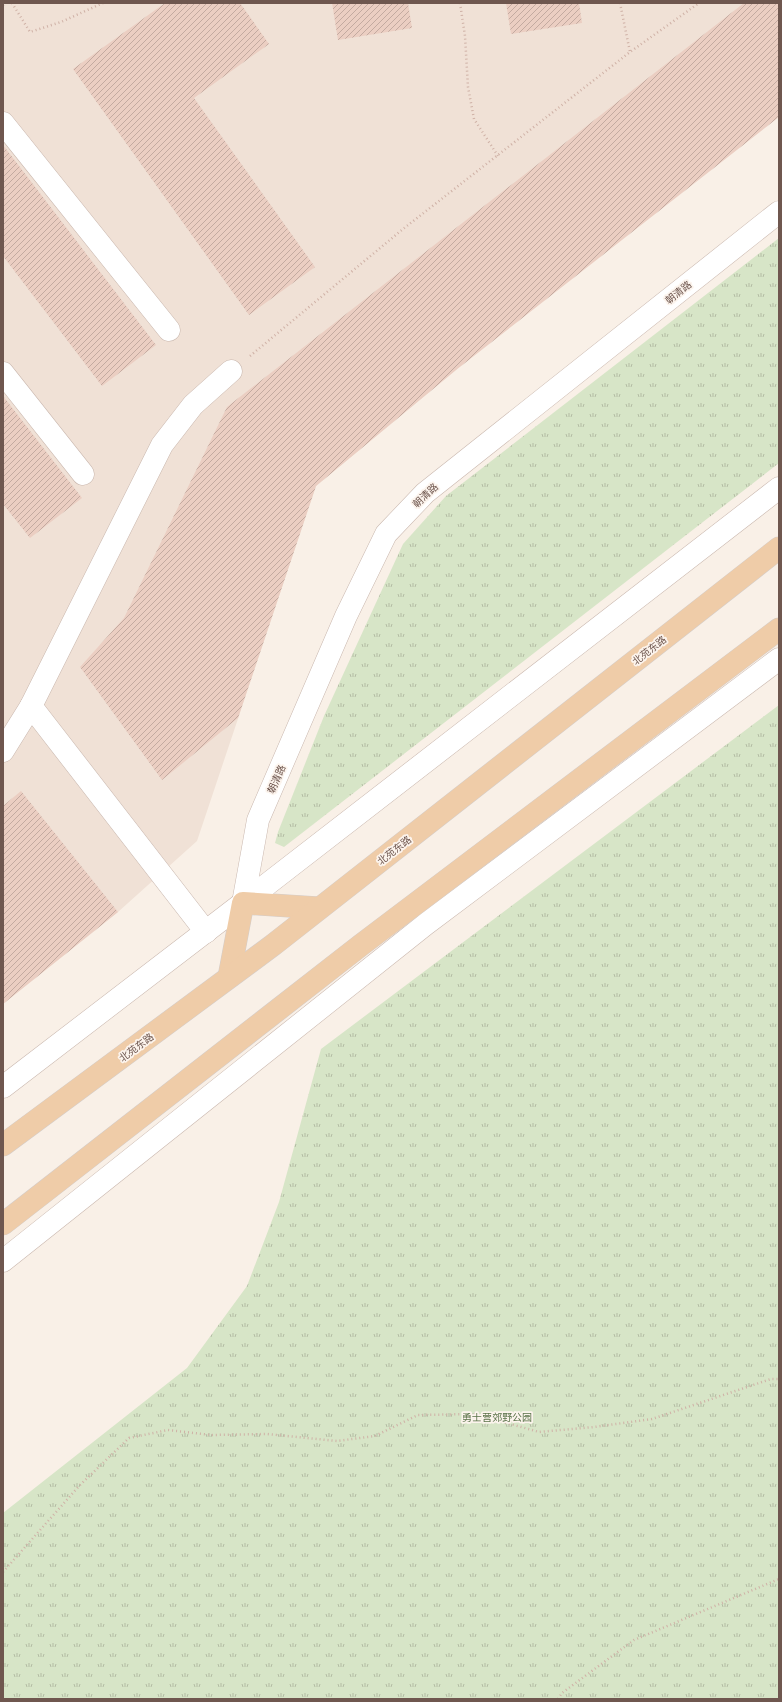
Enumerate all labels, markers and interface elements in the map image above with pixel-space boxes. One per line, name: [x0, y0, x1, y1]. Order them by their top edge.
street label: 朝清路: [662, 277, 694, 307]
street label: 朝清路: [409, 480, 441, 510]
street label: 北苑东路: [629, 632, 669, 668]
street label: 朝清路: [264, 762, 288, 796]
street label: 北苑东路: [374, 832, 414, 868]
street label: 北苑东路: [116, 1029, 156, 1065]
park label: 勇士营郊野公园: [462, 1410, 532, 1424]

